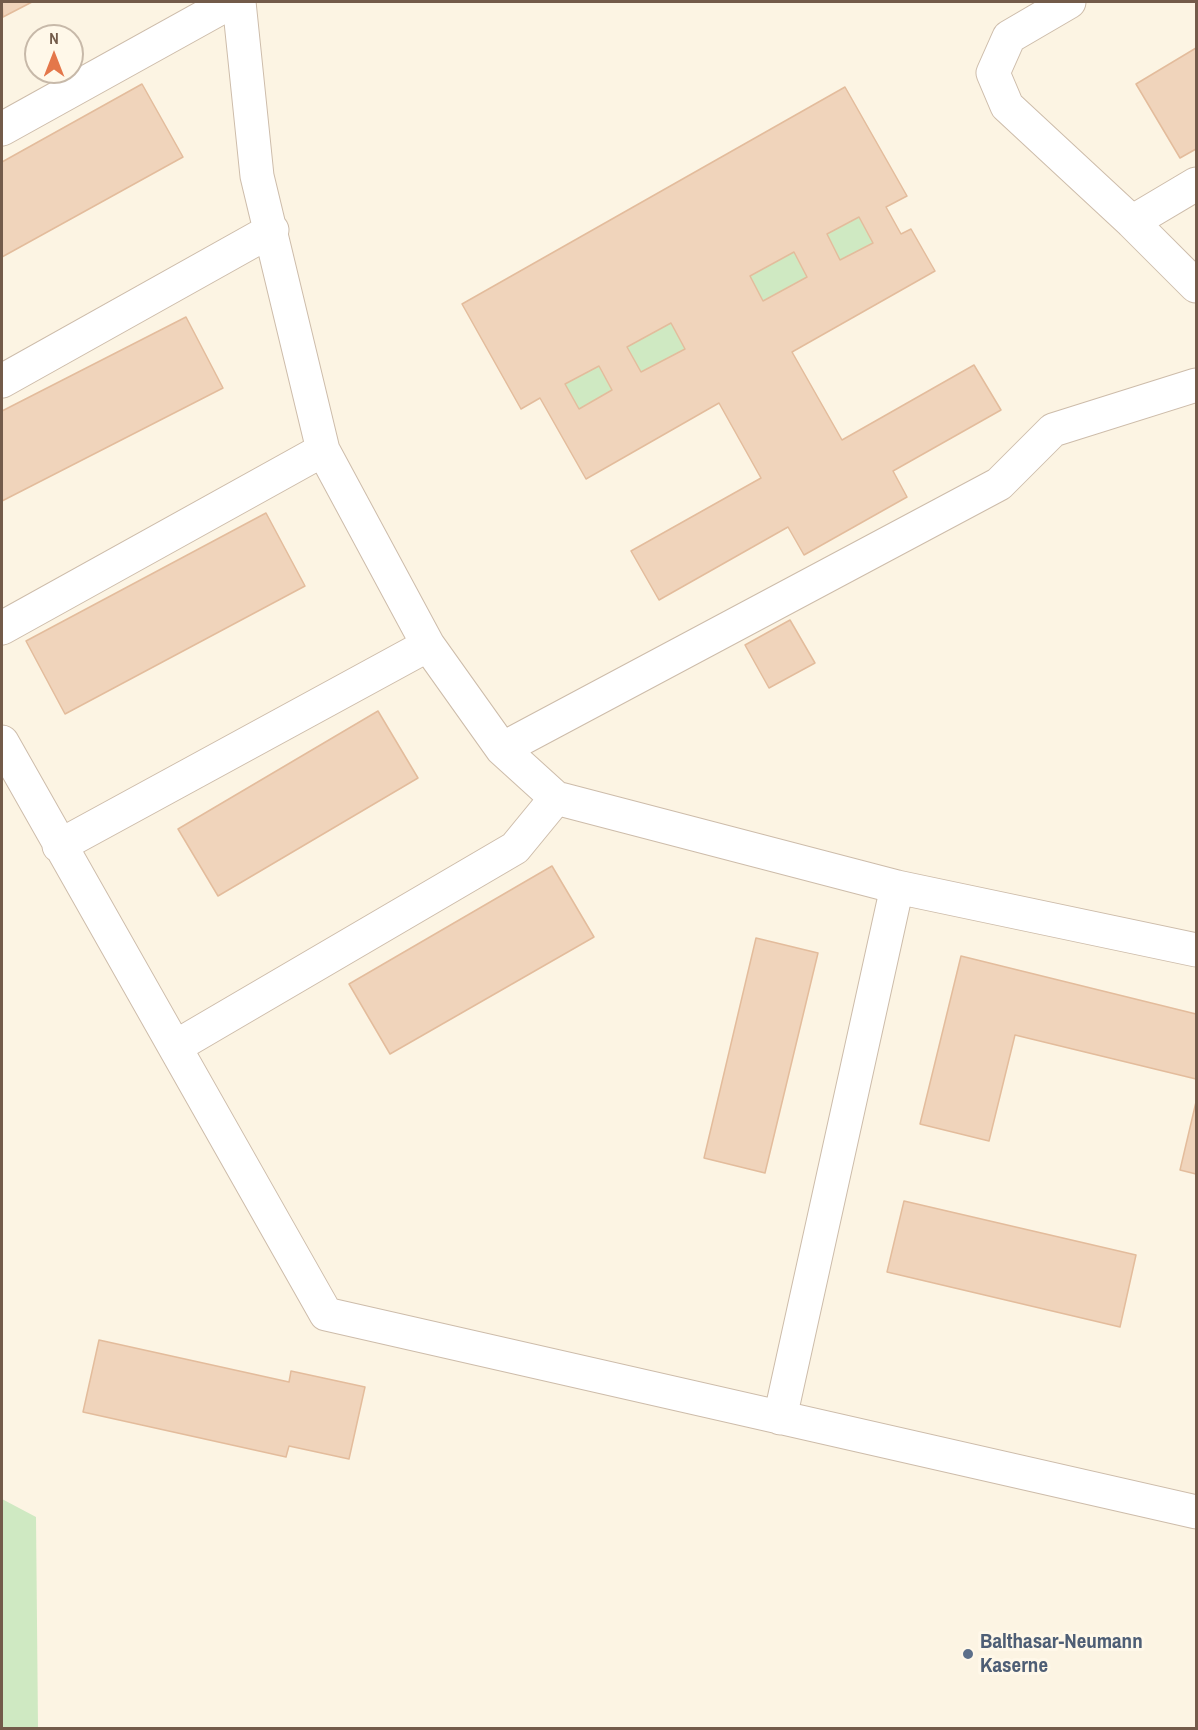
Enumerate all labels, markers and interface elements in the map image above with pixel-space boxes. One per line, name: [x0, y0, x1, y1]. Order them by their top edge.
north arrow: [24, 24, 84, 84]
text: N: [49, 27, 59, 49]
place label: Balthasar-Neumann Kaserne: [980, 1629, 1143, 1679]
marker: Balthasar-Neumann Kaserne: [961, 1647, 975, 1661]

